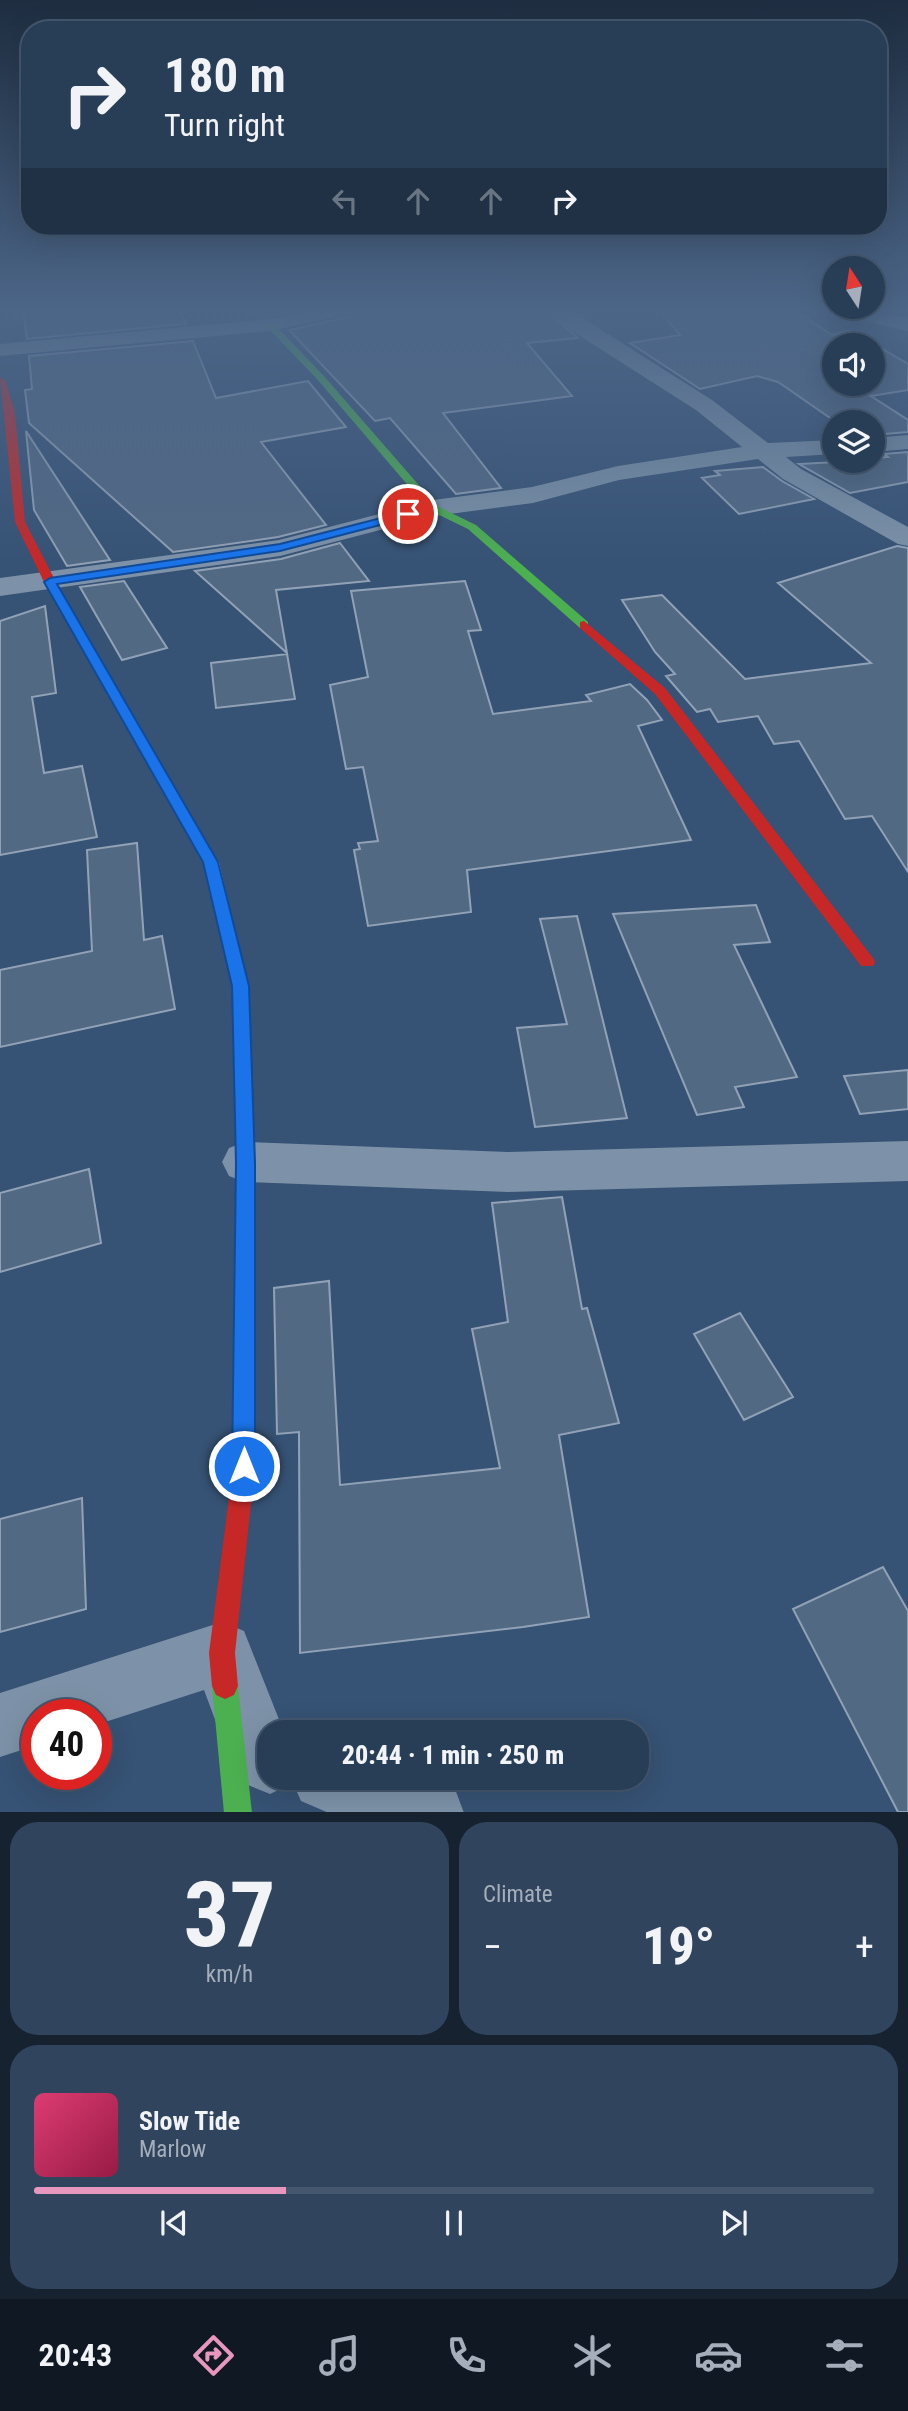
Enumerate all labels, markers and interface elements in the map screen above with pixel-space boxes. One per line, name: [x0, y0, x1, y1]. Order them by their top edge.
text: 180 m: [164, 47, 286, 104]
icon: right: [49, 49, 140, 140]
text: Turn right: [164, 106, 285, 144]
icon: left: [326, 182, 364, 220]
icon: ahead: [399, 182, 437, 220]
icon: ahead: [472, 182, 510, 220]
icon: right: [545, 182, 583, 220]
north arrow: [822, 256, 886, 318]
map controls: [822, 256, 885, 473]
button: sound: [822, 333, 885, 396]
button: layers: [822, 410, 885, 473]
pin: [378, 484, 438, 544]
icon: arrive: [389, 495, 427, 533]
position arrow: [207, 1429, 281, 1503]
speed limit sign: 40: [21, 1699, 112, 1790]
text: 20:44 · 1 min · 250 m: [342, 1740, 564, 1770]
text: 37: [184, 1862, 275, 1968]
text: Climate: [483, 1881, 553, 1908]
text: 19°: [642, 1916, 715, 1977]
text: −: [483, 1925, 502, 1969]
text: +: [855, 1925, 874, 1969]
text: km/h: [206, 1961, 253, 1988]
text: Slow Tide: [139, 2106, 240, 2136]
text: Marlow: [139, 2136, 206, 2163]
icon: previous: [155, 2204, 193, 2242]
icon: pause: [435, 2204, 473, 2242]
icon: next: [715, 2204, 753, 2242]
icon: directions: [189, 2331, 238, 2380]
icon: music: [315, 2331, 364, 2380]
icon: phone: [442, 2331, 491, 2380]
icon: climate: [568, 2331, 617, 2380]
icon: car: [694, 2331, 743, 2380]
icon: filters: [820, 2331, 869, 2380]
text: 20:43: [39, 2336, 112, 2374]

